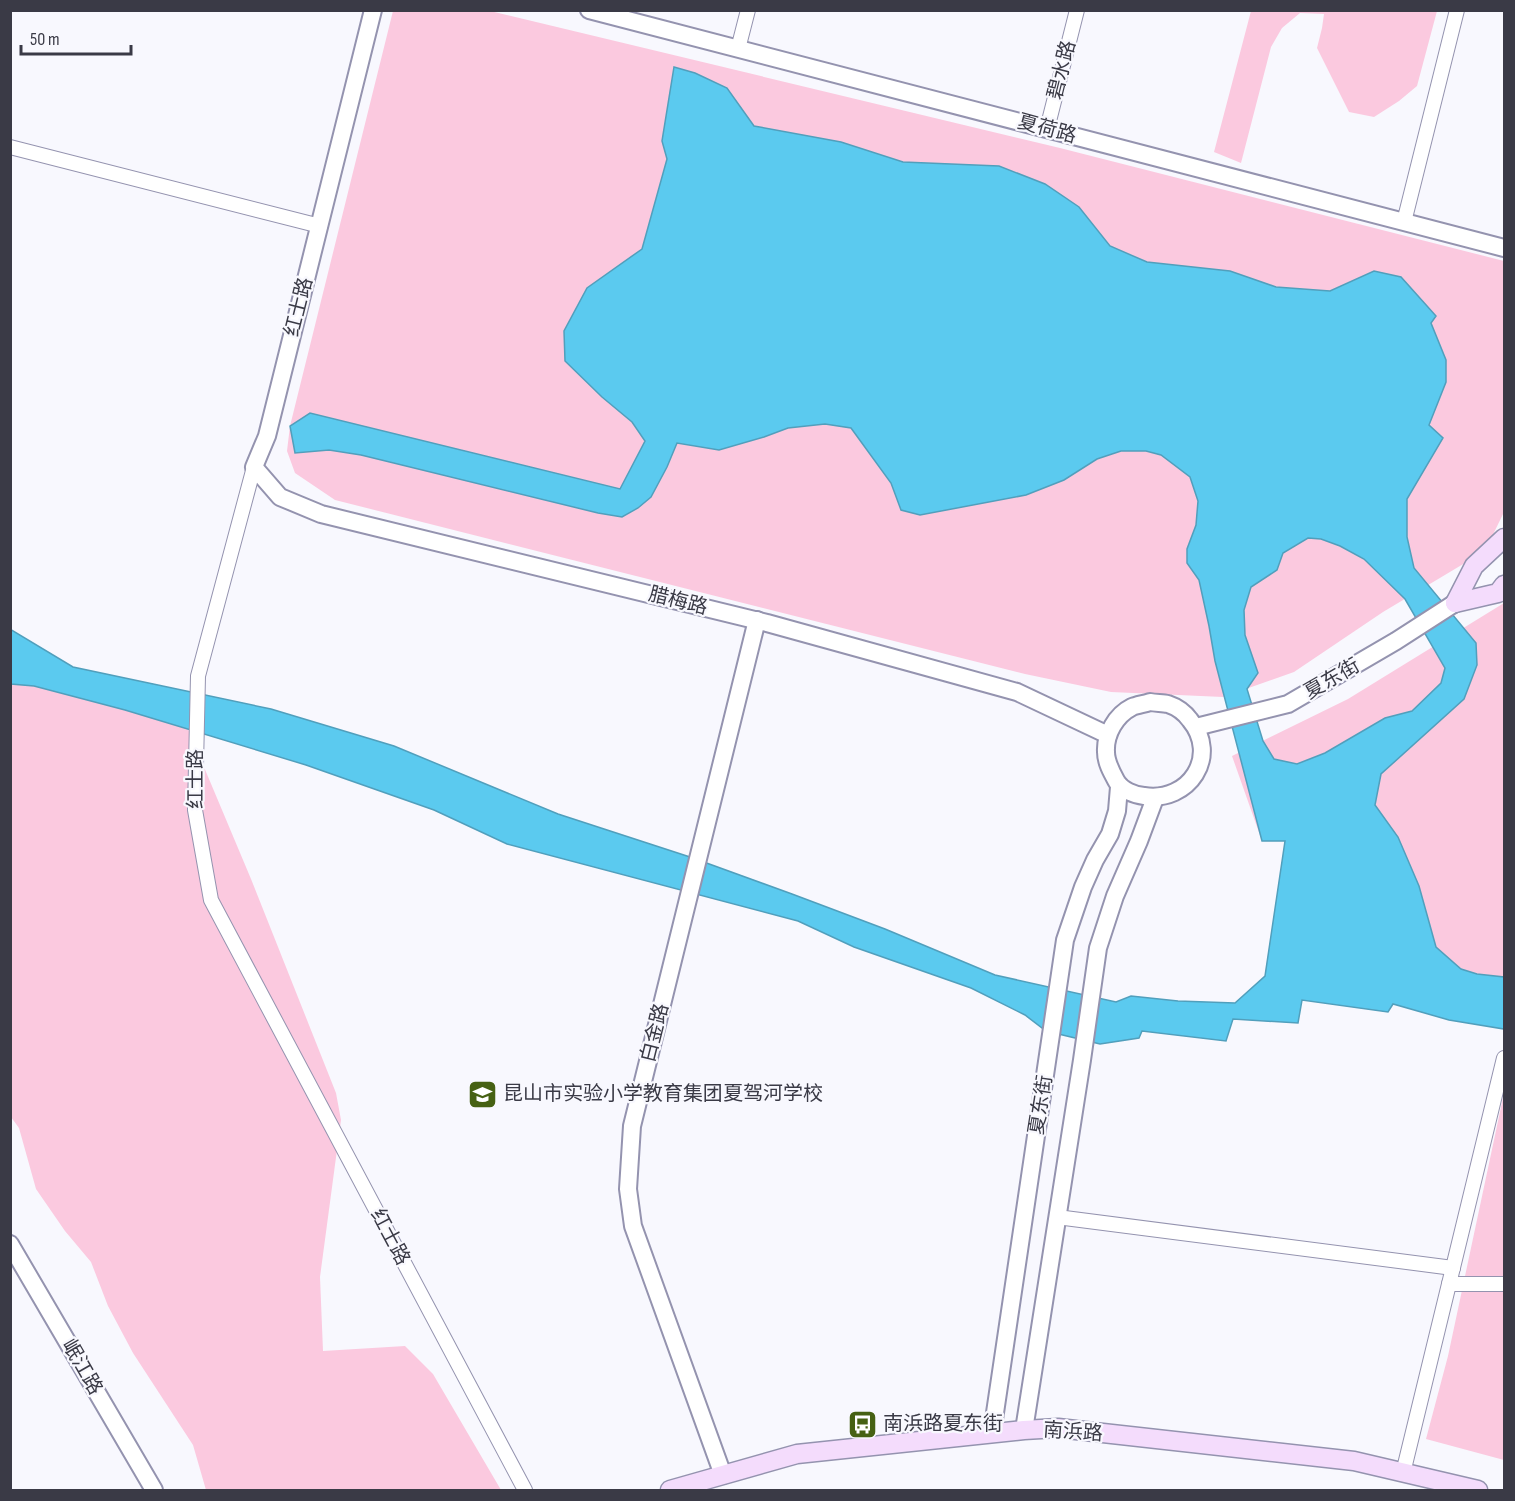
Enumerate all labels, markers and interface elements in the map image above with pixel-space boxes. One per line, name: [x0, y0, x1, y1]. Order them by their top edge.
scale bar: [21, 18, 130, 56]
text: 50 m: [30, 29, 60, 50]
street label: 碧水路: [1043, 38, 1081, 102]
street label: 夏荷路: [1015, 110, 1079, 148]
street label: 红士路: [280, 275, 318, 339]
street label: 腊梅路: [646, 582, 710, 620]
street label: 夏东街: [1300, 654, 1364, 704]
street label: 红士路: [184, 749, 208, 809]
street label: 白金路: [636, 1001, 674, 1065]
street label: 夏东街: [1024, 1073, 1058, 1137]
school or university icon: 昆山市实验小学教育集团夏驾河学校: [466, 1078, 498, 1110]
place label: 昆山市实验小学教育集团夏驾河学校: [503, 1082, 823, 1106]
street label: 红士路: [365, 1205, 415, 1269]
street label: 岷江路: [57, 1335, 107, 1399]
bus stop icon: 南浜路夏东街: [846, 1408, 878, 1440]
place label: 南浜路夏东街: [883, 1412, 1003, 1436]
street label: 南浜路: [1042, 1418, 1104, 1446]

